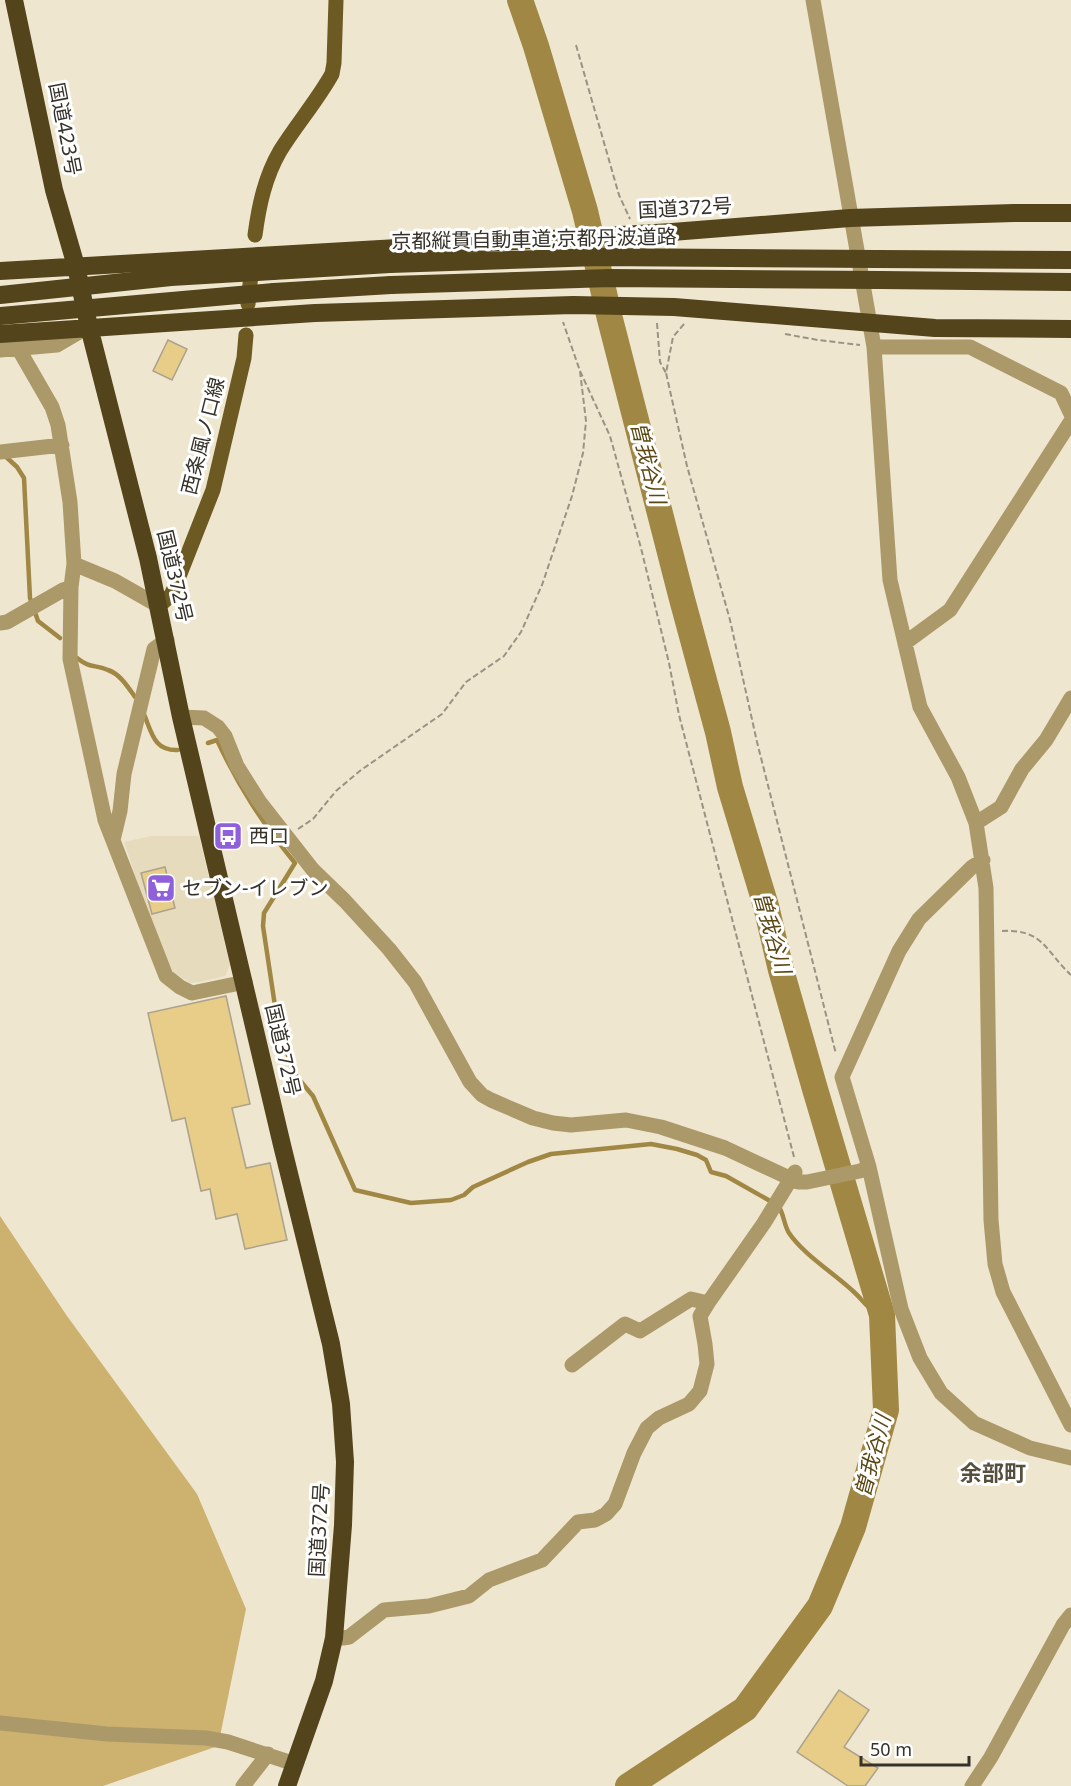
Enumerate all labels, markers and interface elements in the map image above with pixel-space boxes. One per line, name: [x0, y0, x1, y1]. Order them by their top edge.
street label: 国道423号: [43, 80, 88, 178]
street label: 国道372号: [637, 192, 733, 223]
street label: 京都縦貫自動車道;京都丹波道路: [391, 223, 677, 254]
street label: 西条風ノ口線: [175, 374, 230, 497]
water label: 曽我谷川: [625, 419, 673, 509]
street label: 国道372号: [152, 527, 199, 625]
bus stop icon: 西口: [212, 820, 244, 852]
place label: 西口: [249, 822, 289, 849]
supermarket icon: セブン-イレブン: [145, 872, 177, 904]
place label: セブン-イレブン: [182, 874, 328, 901]
water label: 曽我谷川: [748, 888, 799, 979]
street label: 国道372号: [260, 1001, 307, 1099]
water label: 曽我谷川: [848, 1410, 897, 1500]
district label: 余部町: [960, 1457, 1026, 1487]
street label: 国道372号: [303, 1482, 334, 1578]
scale bar: [861, 1729, 969, 1767]
text: 50 m: [870, 1737, 912, 1761]

